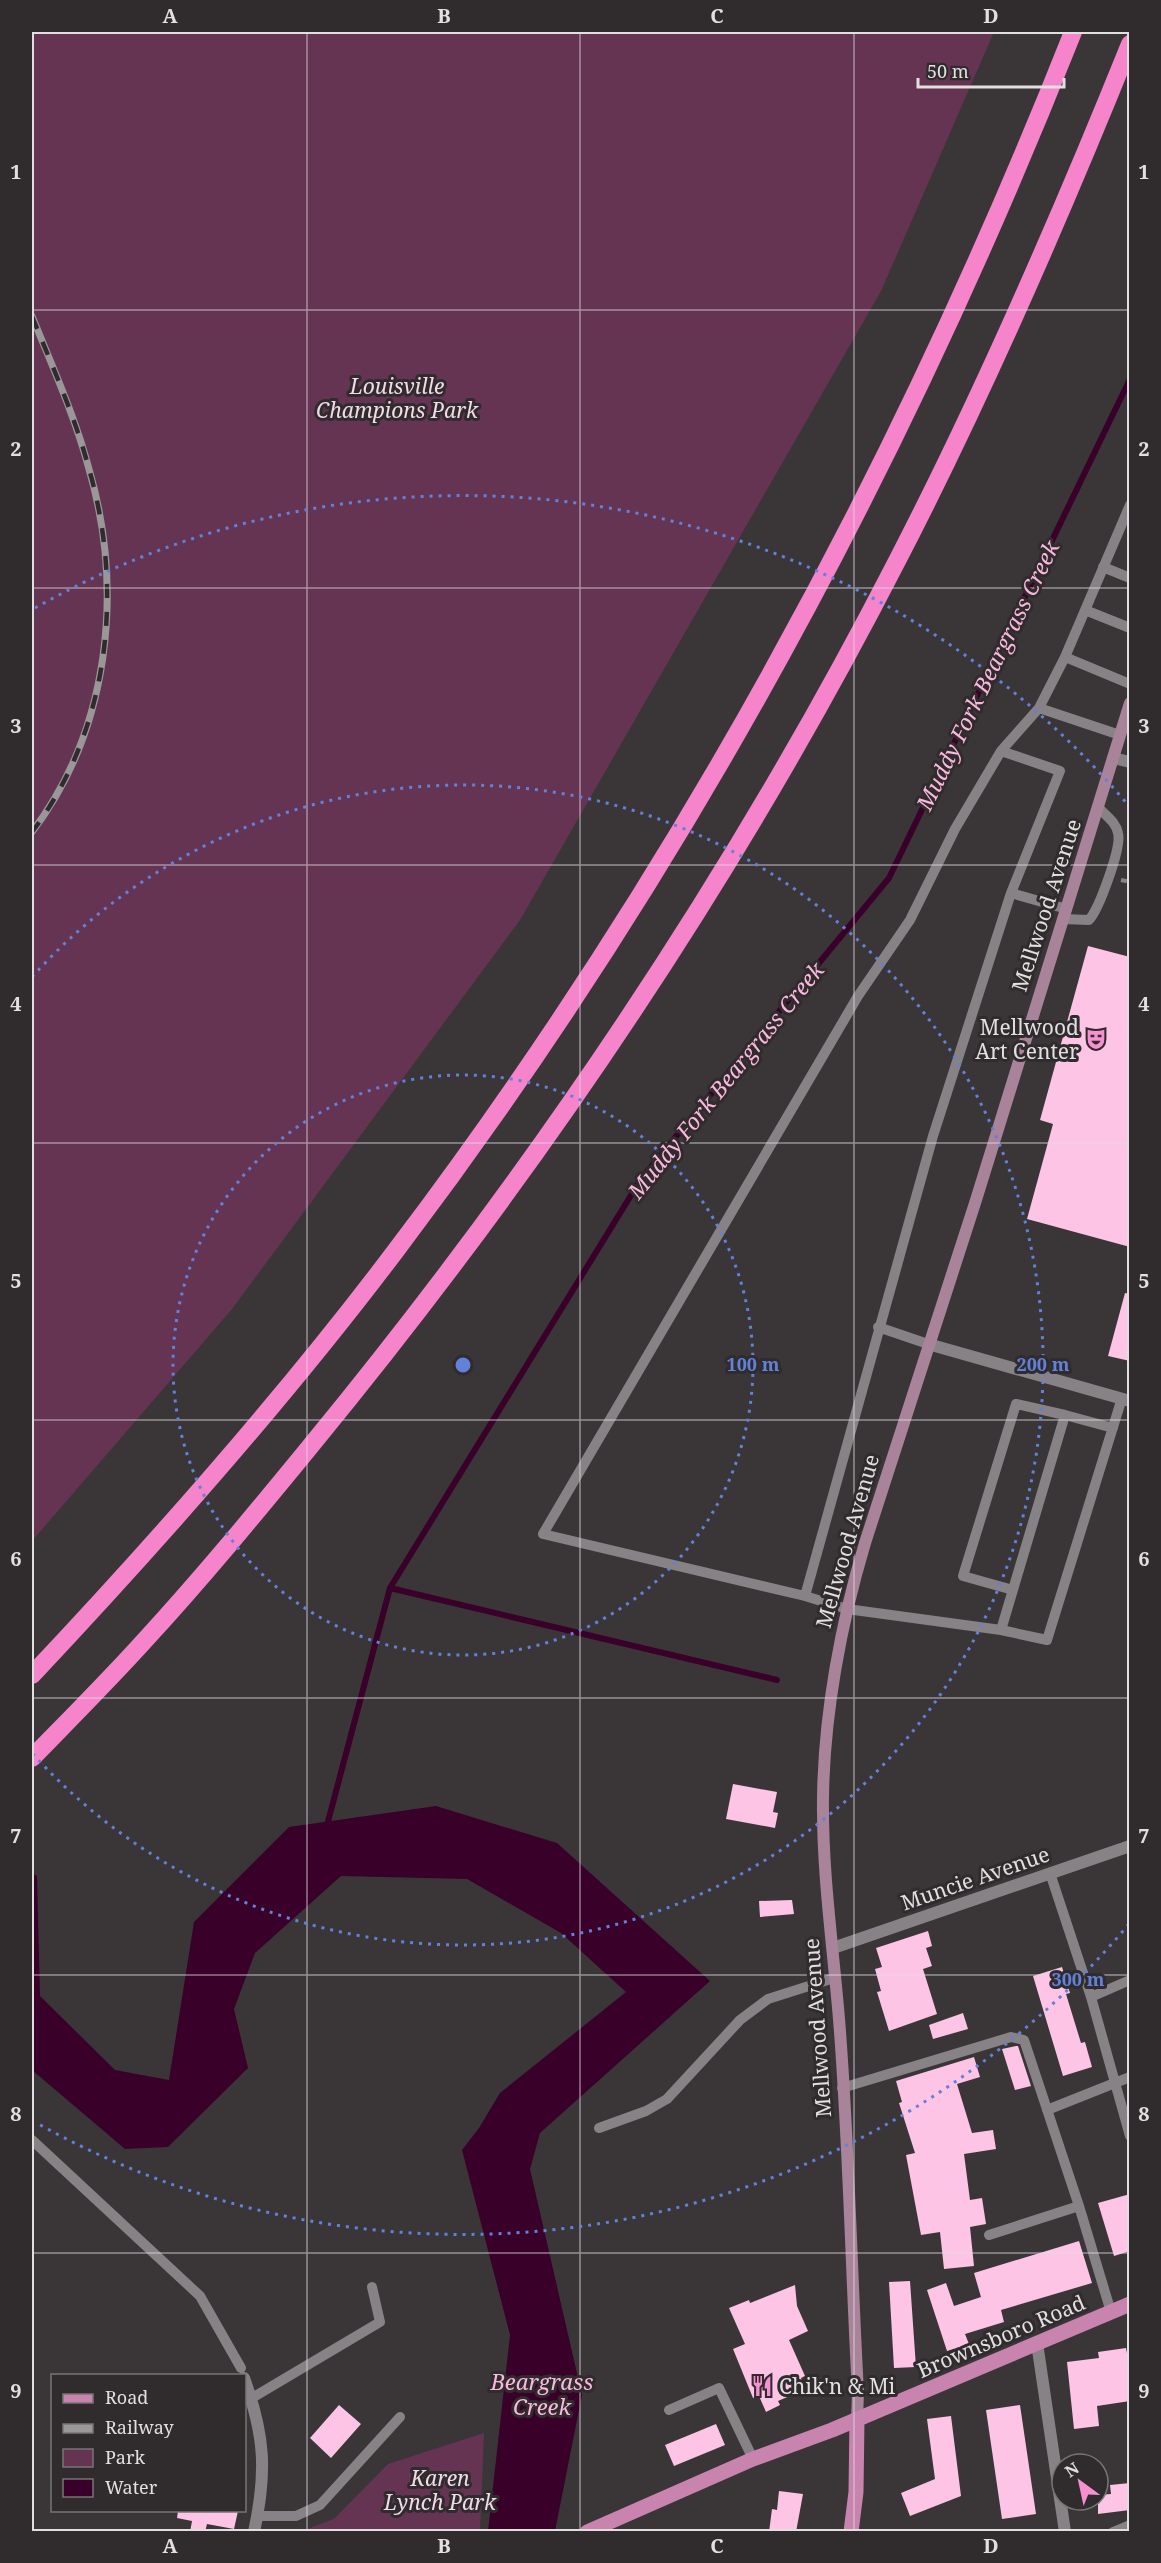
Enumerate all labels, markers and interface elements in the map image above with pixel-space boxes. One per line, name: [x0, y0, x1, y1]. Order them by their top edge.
text: A: [162, 2, 178, 29]
text: B: [437, 2, 451, 29]
text: C: [710, 2, 724, 29]
text: D: [983, 2, 999, 29]
scale bar: [918, 51, 1064, 89]
text: 50 m: [927, 59, 969, 83]
text: 1: [10, 158, 22, 185]
text: 1: [1138, 158, 1150, 185]
park label: Louisville Champions Park: [316, 372, 479, 424]
text: 2: [10, 435, 22, 462]
text: 2: [1138, 435, 1150, 462]
water label: Muddy Fork Beargrass Creek: [908, 534, 1066, 816]
text: 3: [10, 712, 22, 739]
text: 3: [1138, 712, 1150, 739]
street label: Mellwood Avenue: [1005, 815, 1087, 995]
water label: Muddy Fork Beargrass Creek: [619, 954, 831, 1205]
text: 4: [10, 990, 22, 1017]
text: 4: [1138, 990, 1150, 1017]
place label: Mellwood Art Center: [975, 1013, 1079, 1065]
theatre icon: Mellwood Art Center: [1084, 1027, 1108, 1051]
text: 5: [10, 1267, 22, 1294]
text: 5: [1138, 1267, 1150, 1294]
text: 100 m: [727, 1352, 780, 1376]
text: 200 m: [1017, 1352, 1070, 1376]
centre of rings: [453, 1355, 473, 1375]
street label: Mellwood Avenue: [809, 1451, 885, 1631]
text: 6: [10, 1545, 22, 1572]
text: 6: [1138, 1545, 1150, 1572]
text: 7: [10, 1822, 22, 1849]
text: 7: [1138, 1822, 1150, 1849]
street label: Muncie Avenue: [897, 1839, 1053, 1917]
street label: Mellwood Avenue: [797, 1937, 837, 2119]
text: 300 m: [1052, 1967, 1105, 1991]
text: 8: [10, 2100, 22, 2127]
text: 8: [1138, 2100, 1150, 2127]
street label: Brownsboro Road: [913, 2288, 1089, 2384]
water label: Beargrass Creek: [489, 2366, 594, 2421]
place label: Chik'n & Mi: [779, 2372, 896, 2400]
legend: [51, 2374, 246, 2512]
restaurant icon: Chik'n & Mi: [750, 2374, 774, 2398]
text: 9: [10, 2377, 22, 2404]
text: 9: [1138, 2377, 1150, 2404]
text: Road: [105, 2385, 148, 2409]
text: Railway: [105, 2415, 175, 2439]
text: Park: [105, 2445, 145, 2469]
north arrow: [1050, 2452, 1110, 2512]
text: N: [1061, 2457, 1083, 2482]
park label: Karen Lynch Park: [383, 2464, 497, 2516]
text: Water: [105, 2475, 158, 2499]
text: A: [162, 2532, 178, 2559]
text: B: [437, 2532, 451, 2559]
text: C: [710, 2532, 724, 2559]
text: D: [983, 2532, 999, 2559]

